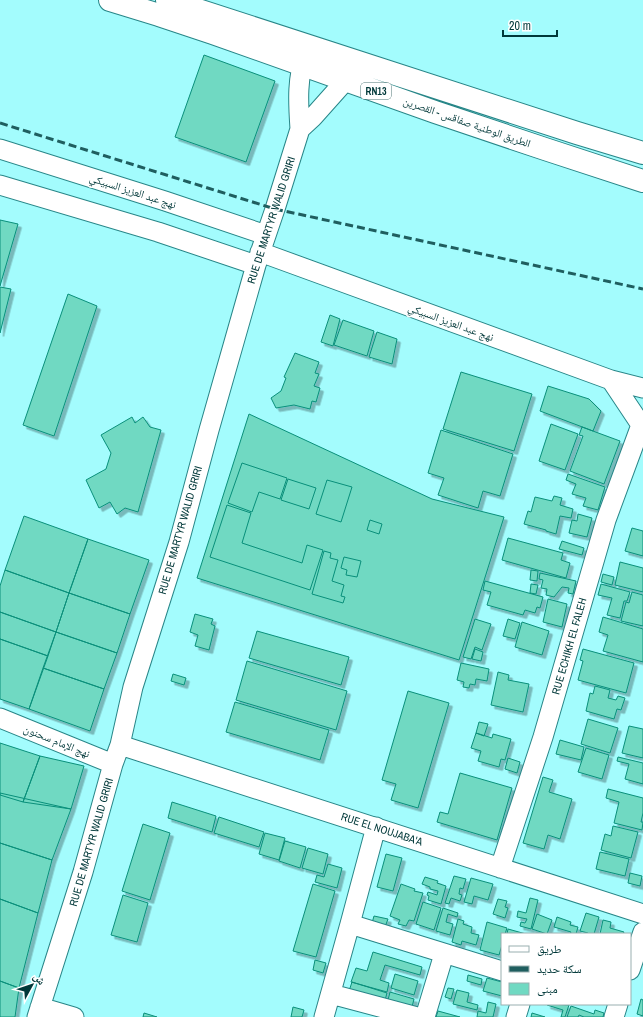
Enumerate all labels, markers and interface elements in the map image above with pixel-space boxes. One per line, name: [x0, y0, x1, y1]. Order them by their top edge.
scale bar: [503, 12, 557, 38]
text: 20 m: [509, 18, 531, 34]
road number: RN13: [361, 83, 391, 99]
street label: الطريق الوطنية صفاقس - القصرين: [402, 94, 532, 150]
street label: RUE DE MARTYR WALID GRIRI: [244, 155, 298, 285]
street label: نهج عبد العزيز السبيكي: [87, 170, 178, 213]
street label: نهج عبد العزيز السبيكي: [406, 300, 496, 346]
street label: RUE DE MARTYR WALID GRIRI: [155, 464, 205, 596]
street label: RUE ECHIKH EL FALEH: [548, 596, 590, 696]
street label: نهج الإمام سحنون: [22, 721, 92, 761]
street label: RUE DE MARTYR WALID GRIRI: [66, 776, 116, 908]
street label: RUE EL NOUJABA'A: [339, 809, 426, 849]
legend: [501, 933, 631, 1005]
text: طريق: [537, 941, 562, 957]
text: سكة حديد: [537, 961, 582, 977]
north arrow: [12, 965, 52, 1005]
text: ش: [30, 970, 49, 988]
text: مبنى: [537, 981, 558, 997]

